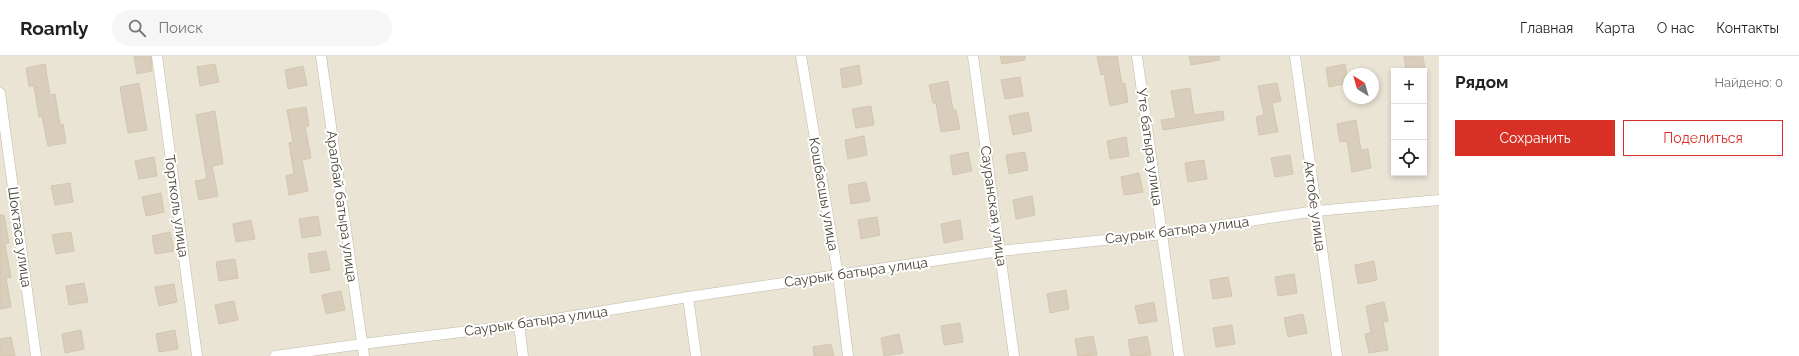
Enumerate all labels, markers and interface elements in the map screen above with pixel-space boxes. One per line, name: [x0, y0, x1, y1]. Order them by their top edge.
search box: [112, 10, 392, 46]
text: Roamly: [20, 17, 88, 39]
icon: search: [126, 17, 148, 39]
text: Поиск: [158, 19, 203, 37]
text: Главная: [1520, 20, 1573, 36]
text: Карта: [1595, 20, 1635, 36]
text: О нас: [1657, 20, 1694, 36]
text: Контакты: [1716, 20, 1779, 36]
north arrow: [1343, 68, 1379, 104]
map controls: [1391, 68, 1427, 176]
button: +: [1391, 68, 1427, 104]
text: Рядом: [1455, 72, 1508, 92]
text: Найдено: 0: [1714, 75, 1783, 90]
street label: Уте батыра улица: [1134, 87, 1166, 207]
button: −: [1391, 104, 1427, 140]
button: Сохранить: [1455, 120, 1615, 156]
button: Поделиться: [1623, 120, 1783, 156]
street label: Аралбай батыра улица: [323, 129, 361, 283]
street label: Кошбасшы улица: [806, 136, 842, 252]
button: locate: [1391, 140, 1427, 176]
street label: Сауранская улица: [978, 145, 1010, 267]
street label: Тортколь улица: [162, 154, 192, 258]
street label: Актобе улица: [1301, 160, 1329, 252]
street label: Шоктаса улица: [5, 186, 35, 288]
street label: Саурык батыра улица: [1104, 213, 1250, 247]
street label: Саурык батыра улица: [783, 254, 929, 290]
street label: Саурык батыра улица: [463, 303, 609, 339]

